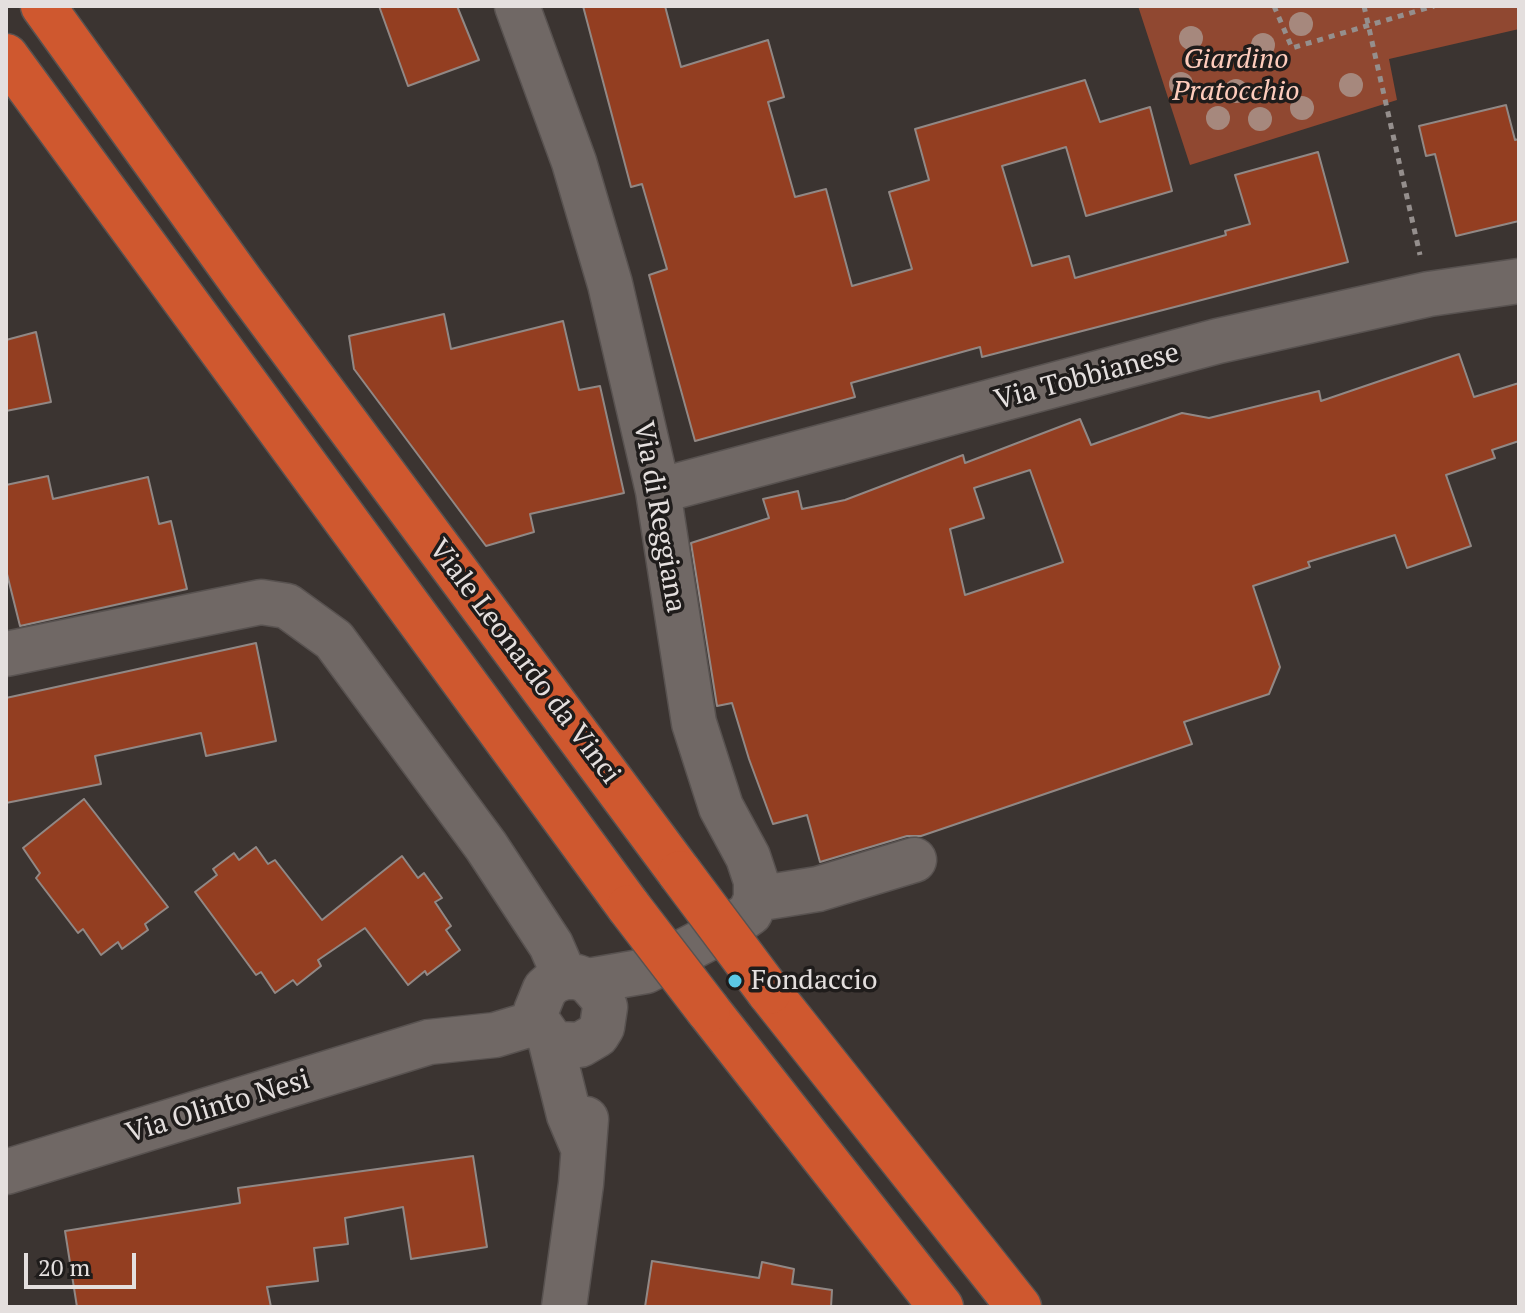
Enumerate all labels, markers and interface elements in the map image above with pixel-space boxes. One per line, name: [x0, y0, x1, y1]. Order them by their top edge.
park label: Giardino Pratocchio: [1172, 43, 1300, 109]
street label: Via Tobbianese: [991, 336, 1183, 418]
street label: Via di Reggiana: [626, 419, 692, 615]
street label: Viale Leonardo da Vinci: [421, 533, 627, 791]
place label: Fondaccio: [751, 964, 878, 998]
marker: Fondaccio: [726, 972, 744, 990]
street label: Via Olinto Nesi: [122, 1063, 314, 1151]
scale bar: [28, 1237, 140, 1287]
text: 20 m: [38, 1251, 90, 1283]

